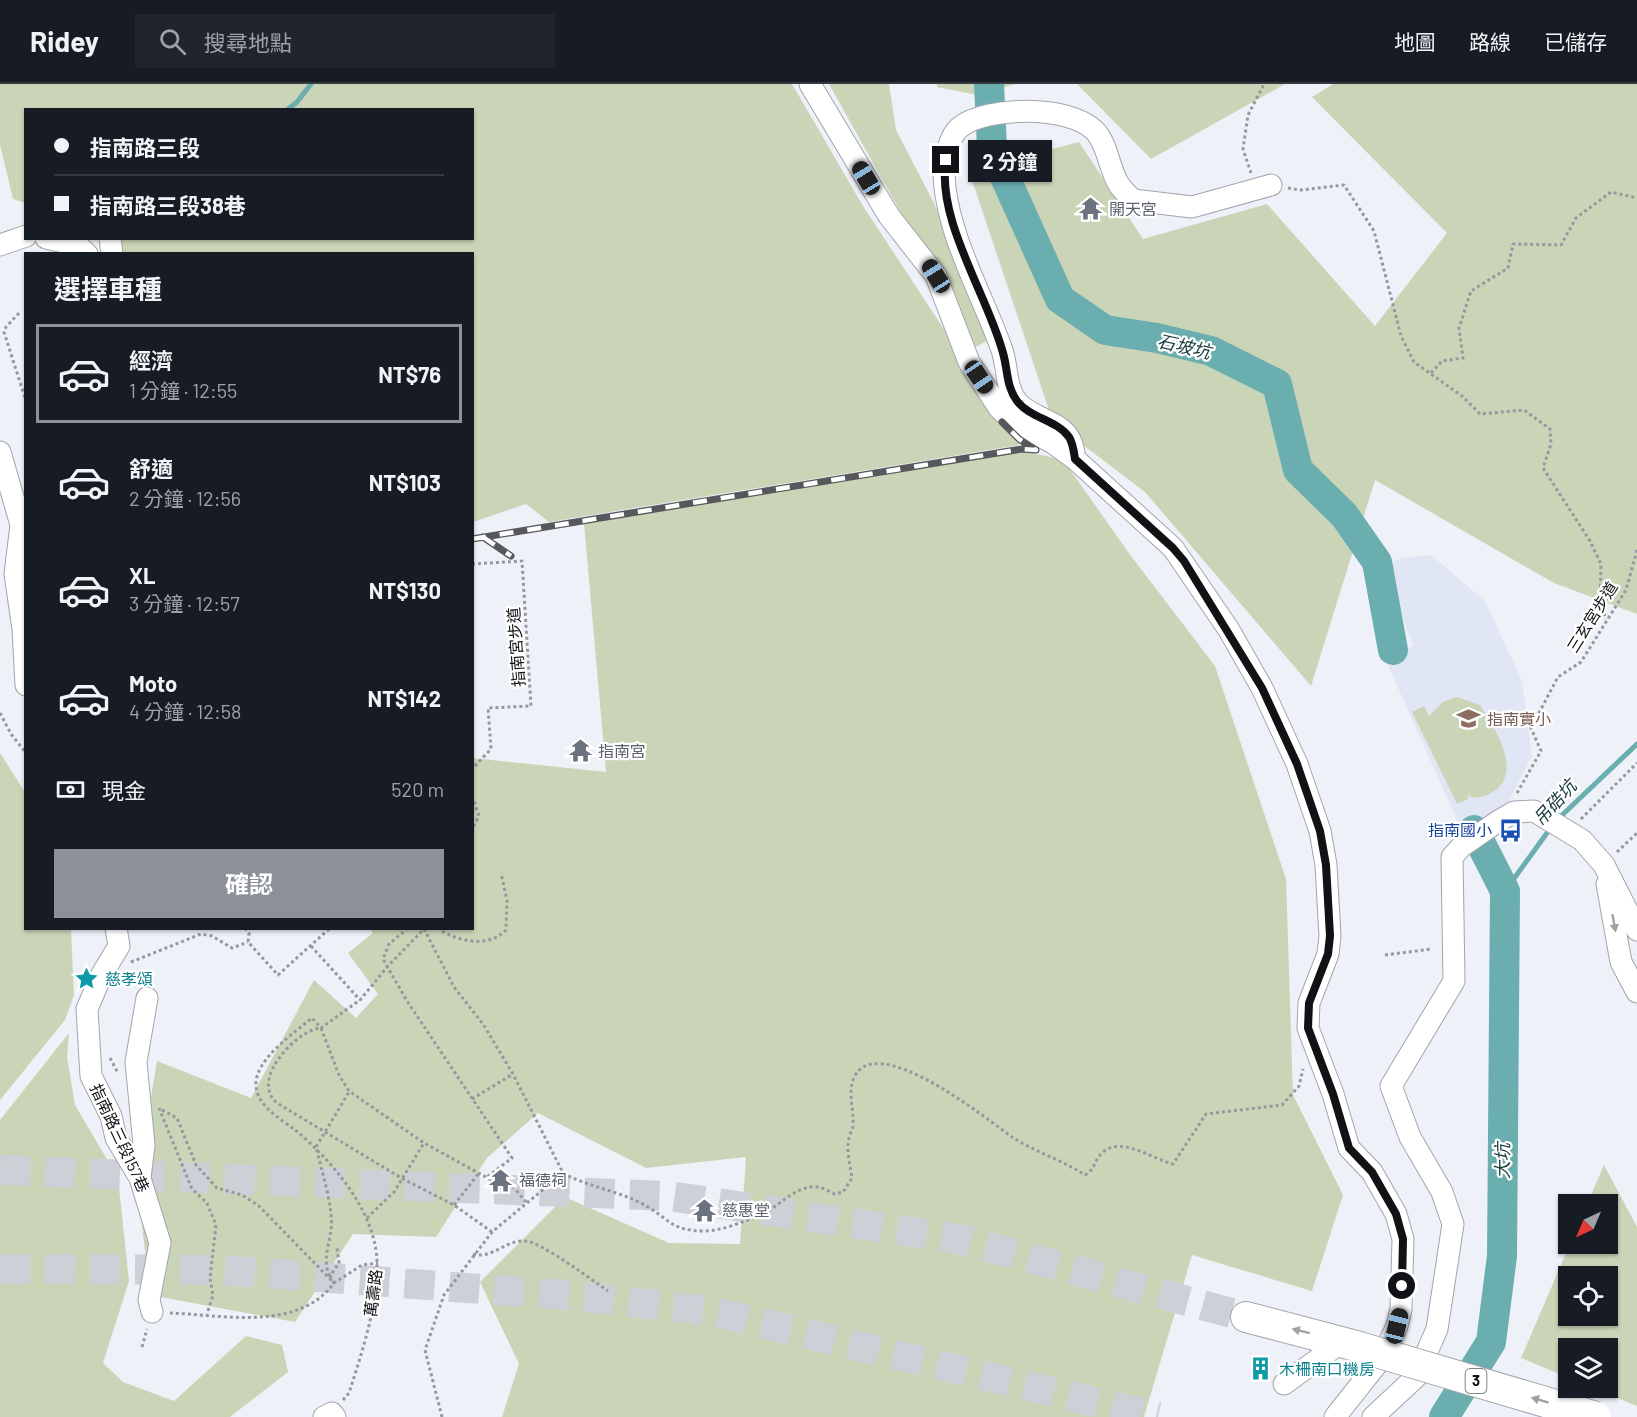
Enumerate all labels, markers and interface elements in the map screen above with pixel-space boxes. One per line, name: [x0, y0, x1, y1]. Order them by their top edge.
search box: [135, 14, 555, 68]
text: Ridey: [30, 24, 99, 58]
icon: search: [156, 25, 189, 58]
text: 搜尋地點: [204, 29, 292, 55]
text: 地圖: [1394, 29, 1436, 54]
text: 路線: [1469, 29, 1511, 54]
text: 已儲存: [1544, 29, 1607, 54]
text: 指南路三段: [90, 134, 200, 160]
callout: 2 分鐘: [967, 139, 1051, 181]
route end: [932, 146, 959, 173]
text: 2 分鐘: [982, 149, 1038, 173]
car: [849, 158, 883, 198]
text: 指南路三段38巷: [90, 192, 246, 218]
temple icon: 開天宮: [1078, 196, 1104, 222]
place label: 開天宮: [1109, 199, 1157, 218]
car: [919, 256, 953, 296]
text: 選擇車種: [54, 272, 162, 304]
water label: 石坡坑: [1155, 329, 1216, 363]
icon: car: [57, 347, 111, 401]
text: 經濟: [129, 347, 173, 373]
car: [961, 357, 997, 397]
text: NT$76: [378, 361, 441, 387]
text: 1 分鐘 · 12:55: [129, 378, 237, 402]
icon: car: [57, 455, 111, 509]
text: 舒適: [129, 455, 173, 481]
text: NT$103: [369, 469, 441, 495]
text: 2 分鐘 · 12:56: [129, 486, 241, 510]
text: XL: [129, 562, 155, 588]
icon: car: [57, 563, 111, 617]
text: NT$130: [369, 577, 441, 603]
street label: 三玄宮步道: [1562, 578, 1621, 656]
text: 3 分鐘 · 12:57: [129, 591, 240, 615]
street label: 指南宮步道: [503, 606, 528, 688]
text: Moto: [129, 670, 177, 696]
icon: car: [57, 671, 111, 725]
text: NT$142: [367, 685, 441, 711]
text: 4 分鐘 · 12:58: [129, 699, 241, 723]
school or university icon: 指南實小: [1456, 706, 1482, 732]
place label: 指南實小: [1487, 709, 1551, 728]
temple icon: 指南宮: [567, 738, 593, 764]
place label: 指南宮: [598, 741, 646, 760]
icon: cash: [54, 773, 87, 806]
water label: 吊硞坑: [1528, 773, 1583, 830]
text: 現金: [102, 777, 146, 803]
text: 520 m: [391, 777, 444, 801]
bus stop icon: 指南國小: [1497, 817, 1523, 843]
place label: 指南國小: [1428, 820, 1492, 839]
button: 確認: [54, 849, 444, 918]
one-way arrow: [1610, 914, 1619, 933]
place icon: 慈孝頌: [74, 966, 100, 992]
place label: 慈孝頌: [105, 969, 153, 988]
street label: 指南路三段157巷: [87, 1081, 154, 1195]
water label: 大坑: [1491, 1140, 1513, 1179]
temple icon: 福德祠: [488, 1167, 514, 1193]
place label: 福德祠: [519, 1170, 567, 1189]
north arrow: [1558, 1194, 1618, 1254]
map controls: [1558, 1194, 1618, 1398]
temple icon: 慈惠堂: [691, 1197, 717, 1223]
place label: 慈惠堂: [722, 1200, 770, 1219]
button: locate: [1558, 1266, 1618, 1326]
street label: 萬壽路: [360, 1268, 385, 1318]
route start: [1388, 1272, 1415, 1299]
car: [1384, 1306, 1410, 1346]
one-way arrow: [1292, 1325, 1310, 1335]
button: layers: [1558, 1338, 1618, 1398]
building icon: 木柵南口機房: [1248, 1356, 1274, 1382]
place label: 木柵南口機房: [1279, 1359, 1375, 1378]
road number: 3: [1466, 1369, 1486, 1393]
one-way arrow: [1531, 1395, 1549, 1404]

